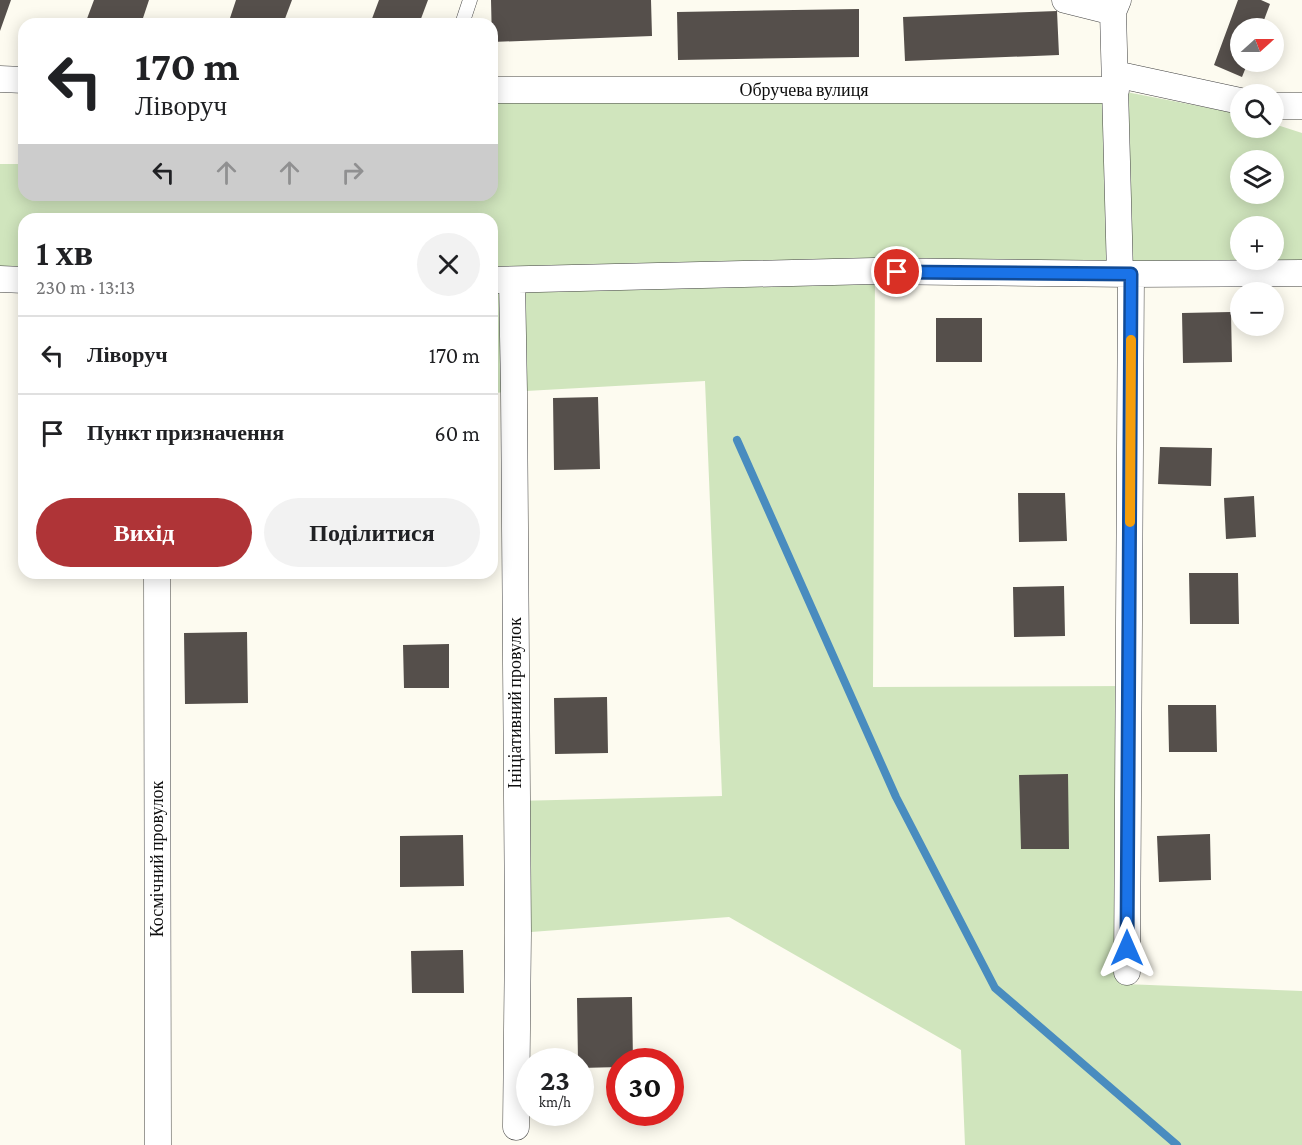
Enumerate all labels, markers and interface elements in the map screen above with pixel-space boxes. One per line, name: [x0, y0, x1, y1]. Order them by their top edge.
north arrow: [1230, 18, 1284, 72]
map controls: [1230, 18, 1284, 336]
icon: left: [36, 42, 114, 120]
text: 170 m: [135, 42, 240, 89]
street label: Обручева вулиця: [739, 80, 869, 100]
button: search: [1230, 84, 1284, 138]
text: Ліворуч: [135, 91, 227, 121]
button: layers: [1230, 150, 1284, 204]
icon: left: [147, 156, 180, 189]
icon: ahead: [210, 156, 243, 189]
icon: ahead: [273, 156, 306, 189]
icon: right: [336, 156, 369, 189]
button: +: [1230, 216, 1284, 270]
text: 1 хв: [36, 233, 93, 273]
button: close: [417, 233, 480, 296]
pin: [871, 246, 922, 297]
icon: arrive: [880, 255, 913, 288]
text: 230 m · 13:13: [36, 276, 135, 298]
button: −: [1230, 282, 1284, 336]
icon: left: [36, 339, 69, 372]
text: Ліворуч: [87, 342, 168, 367]
text: 170 m: [429, 343, 480, 368]
icon: arrive: [36, 417, 69, 450]
text: Пункт призначення: [87, 420, 284, 445]
text: 60 m: [435, 421, 480, 446]
button: Вихід: [36, 498, 252, 567]
button: Поділитися: [264, 498, 480, 567]
street label: Ініціативний провулок: [505, 617, 525, 789]
street label: Космічний провулок: [147, 780, 167, 937]
position arrow: [1095, 916, 1159, 980]
speed limit sign: 30: [606, 1048, 684, 1126]
text: 23: [540, 1063, 570, 1096]
text: km/h: [539, 1094, 571, 1110]

